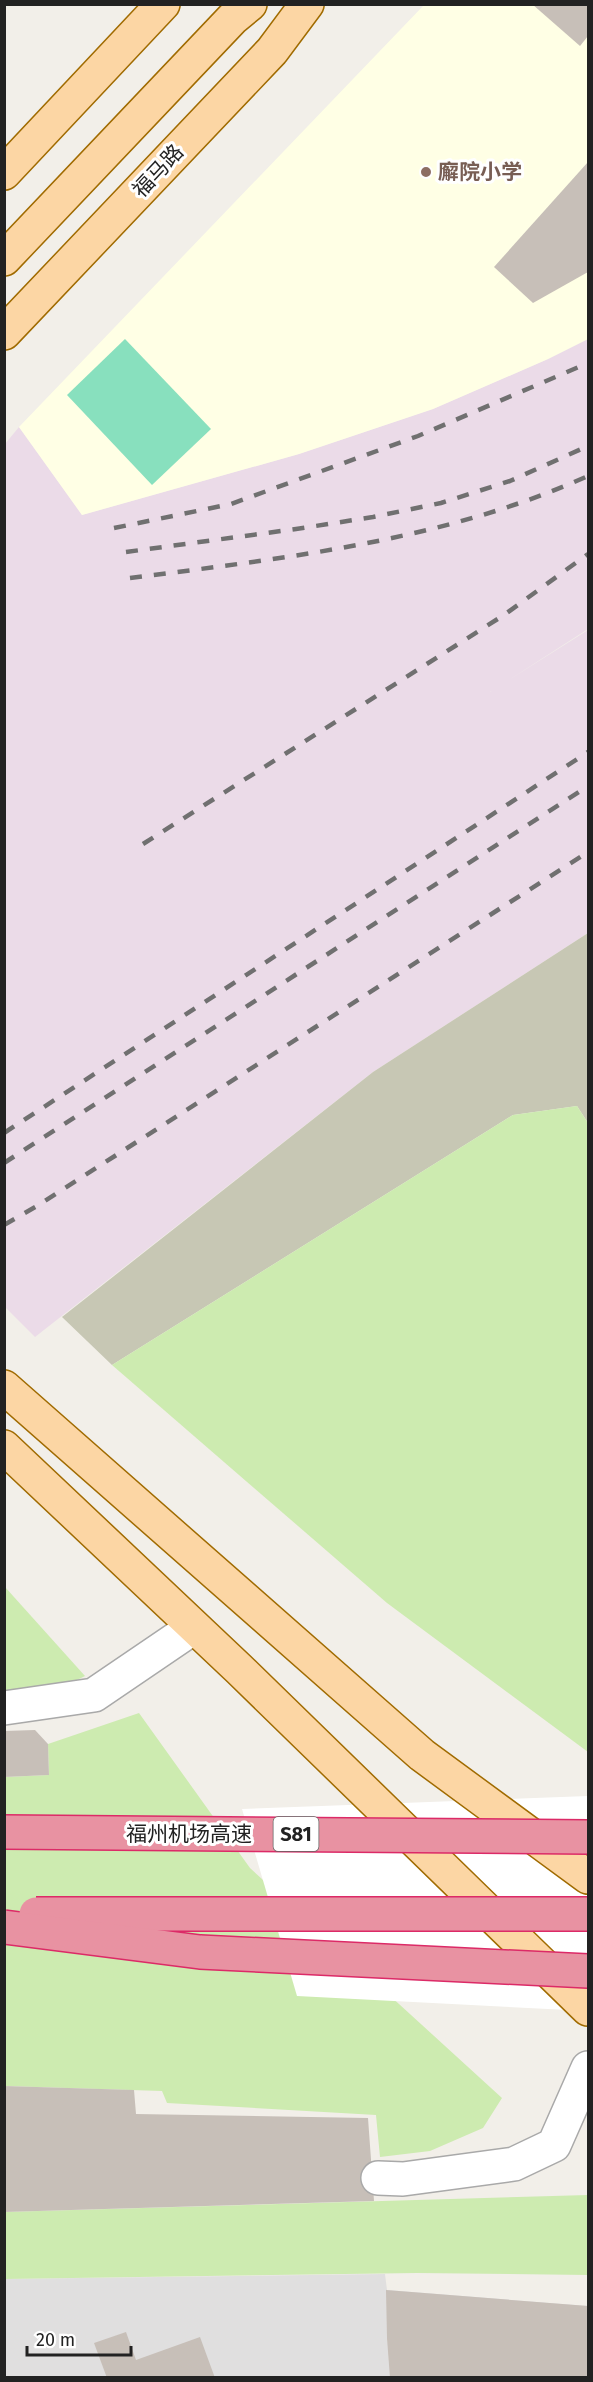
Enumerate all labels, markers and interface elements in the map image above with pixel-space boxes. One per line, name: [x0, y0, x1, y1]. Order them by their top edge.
street label: 福马路: [127, 139, 189, 203]
place label: 廨院小学: [438, 159, 522, 185]
marker: 廨院小学: [419, 165, 433, 179]
road number: S81: [274, 1817, 318, 1851]
street label: 福州机场高速: [126, 1821, 252, 1847]
scale bar: [27, 2319, 130, 2357]
text: 20 m: [36, 2329, 75, 2351]

